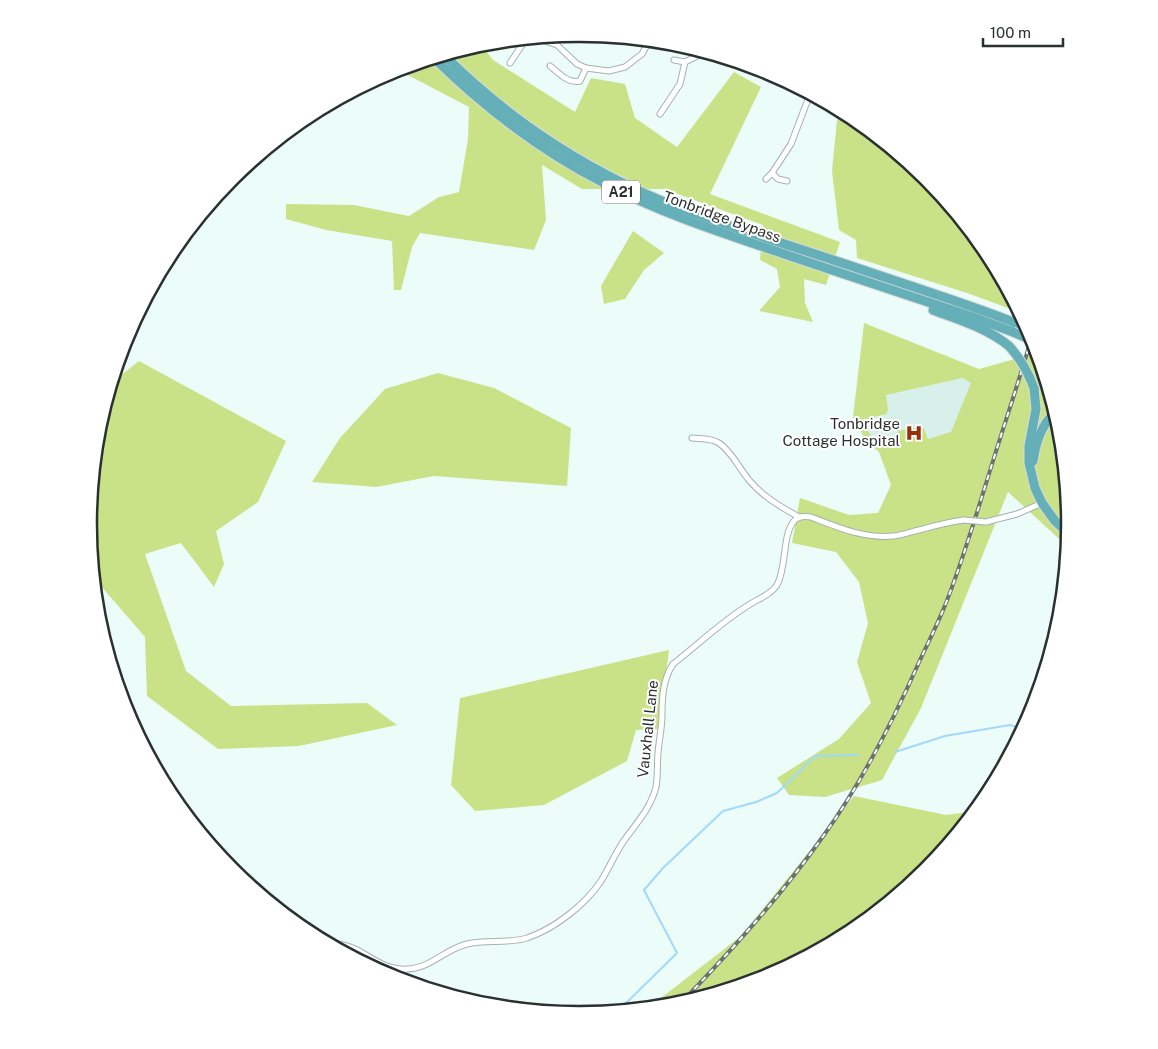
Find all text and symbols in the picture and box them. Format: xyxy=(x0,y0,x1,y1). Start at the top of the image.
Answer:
scale bar xyxy=(983,15,1063,47)
text: 100 m xyxy=(990,24,1031,41)
road number: A21 xyxy=(602,180,640,203)
street label: Tonbridge Bypass xyxy=(661,187,783,246)
place label: Tonbridge Cottage Hospital xyxy=(783,415,900,449)
hospital icon: Tonbridge Cottage Hospital xyxy=(904,423,924,443)
street label: Vauxhall Lane xyxy=(634,679,661,779)

